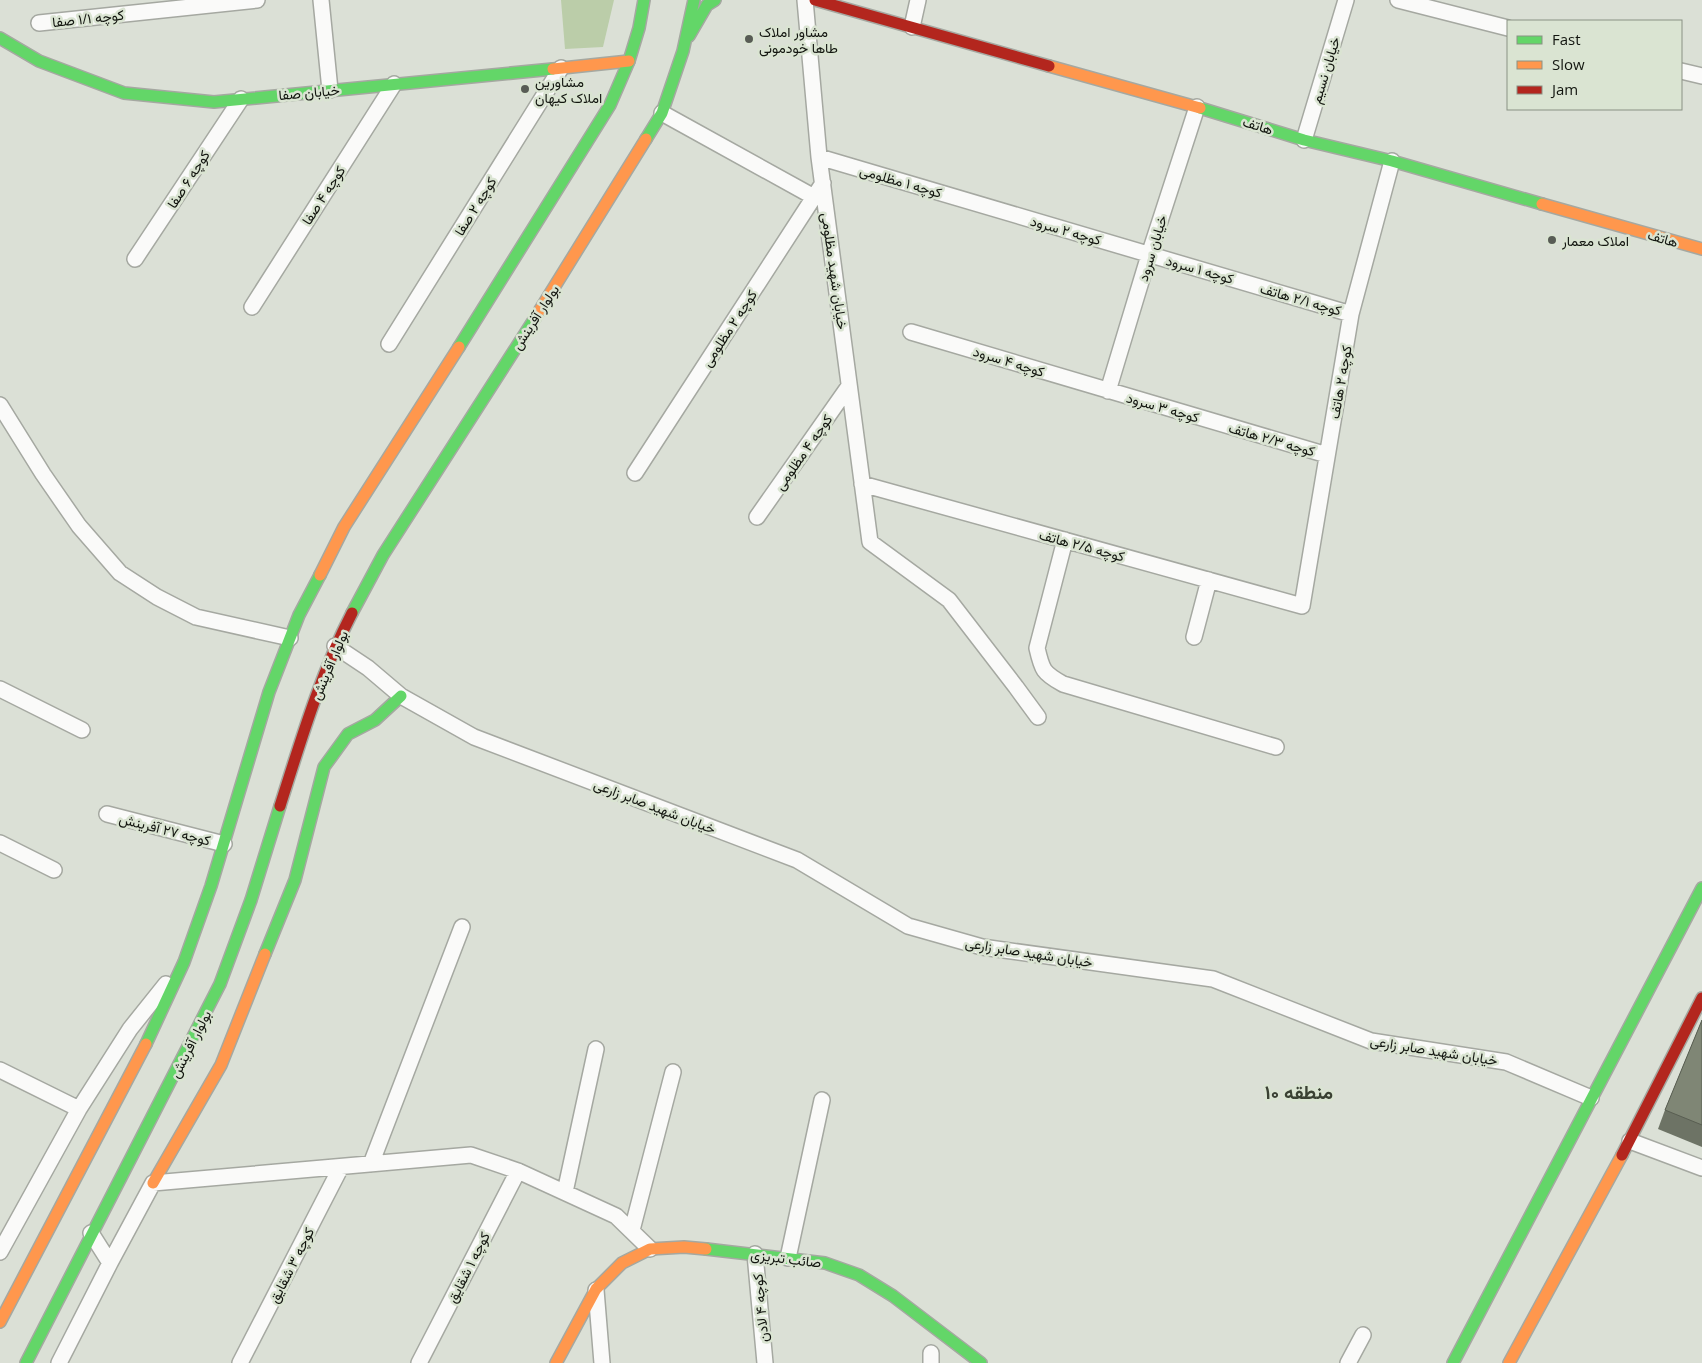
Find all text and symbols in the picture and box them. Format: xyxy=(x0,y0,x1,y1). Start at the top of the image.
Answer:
street label: کوچه ۱/۱ صفا xyxy=(51,5,125,32)
legend xyxy=(1507,20,1682,110)
place label: مشاور املاک طاها خودمونی xyxy=(759,22,838,57)
text: Fast xyxy=(1552,29,1581,49)
marker: مشاور املاک طاها خودمونی xyxy=(743,33,755,45)
street label: خیابان نسیم xyxy=(1306,34,1344,106)
text: Slow xyxy=(1552,54,1585,74)
place label: مشاورین املاک کیهان xyxy=(535,72,602,107)
text: Jam xyxy=(1550,79,1578,99)
street label: خیابان صفا xyxy=(278,80,340,104)
marker: مشاورین املاک کیهان xyxy=(519,83,531,95)
street label: هاتف xyxy=(1241,111,1276,139)
street label: کوچه ۶ صفا xyxy=(162,146,215,212)
street label: کوچه ۱ مظلومی xyxy=(857,160,944,203)
street label: کوچه ۴ صفا xyxy=(297,162,350,229)
street label: کوچه ۲ صفا xyxy=(449,173,501,240)
street label: خیابان شهید مظلومی xyxy=(817,211,853,331)
street label: کوچه ۲ سرود xyxy=(1028,211,1104,250)
street label: خیابان سرود xyxy=(1133,213,1171,283)
street label: هاتف xyxy=(1646,225,1681,251)
place label: املاک معمار xyxy=(1561,231,1629,250)
marker: املاک معمار xyxy=(1546,234,1558,246)
street label: کوچه ۱ سرود xyxy=(1164,250,1236,289)
street label: کوچه ۲/۱ هاتف xyxy=(1258,278,1344,321)
street label: بولوار آفرینش xyxy=(507,281,563,353)
street label: کوچه ۲ مظلومی xyxy=(697,286,762,371)
street label: کوچه ۴ سرود xyxy=(971,341,1047,382)
street label: کوچه ۲ هاتف xyxy=(1324,344,1357,420)
street label: کوچه ۳ سرود xyxy=(1124,388,1202,427)
street label: کوچه ۴ مظلومی xyxy=(770,410,837,494)
street label: کوچه ۲/۳ هاتف xyxy=(1226,418,1317,461)
street label: کوچه ۲/۵ هاتف xyxy=(1037,524,1127,567)
street label: بولوار آفرینش xyxy=(306,627,352,703)
street label: خیابان شهید صابر زارعی xyxy=(591,774,719,838)
street label: کوچه ۲۷ آفرینش xyxy=(117,808,213,850)
street label: خیابان شهید صابر زارعی xyxy=(964,933,1094,971)
street label: بولوار آفرینش xyxy=(165,1007,215,1081)
street label: خیابان شهید صابر زارعی xyxy=(1369,1031,1499,1069)
district label: منطقه ۱۰ xyxy=(1265,1079,1333,1105)
street label: کوچه ۳ شقایق xyxy=(264,1224,319,1306)
street label: کوچه ۱ شقایق xyxy=(442,1228,495,1306)
street label: صائب تبریزی xyxy=(750,1244,823,1272)
street label: کوچه ۴ لادن xyxy=(748,1273,773,1343)

